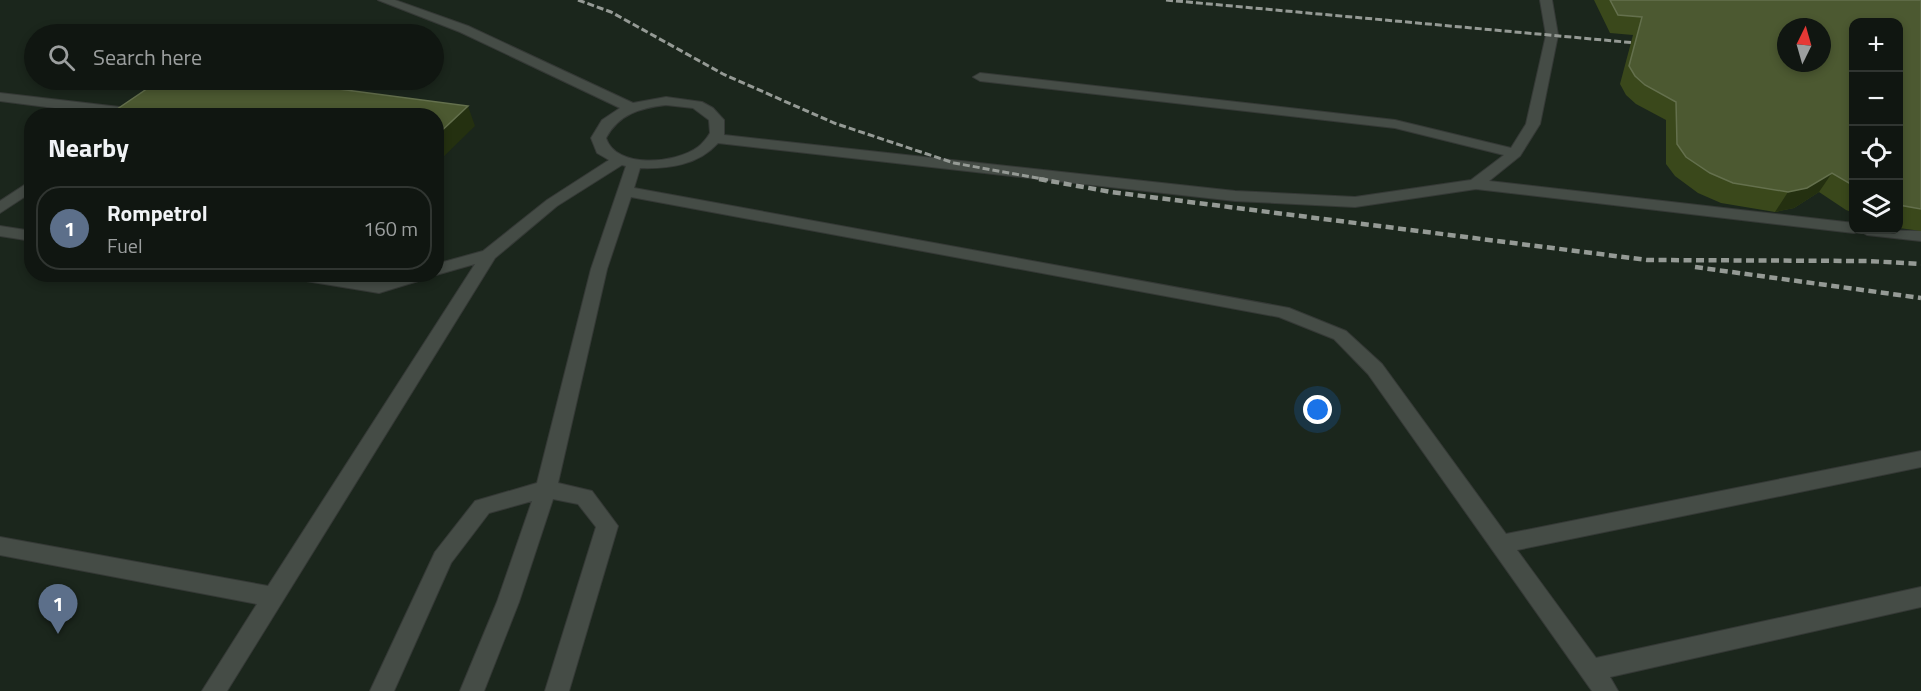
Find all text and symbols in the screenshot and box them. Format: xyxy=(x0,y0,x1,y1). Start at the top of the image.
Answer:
north arrow xyxy=(1777,18,1831,72)
map controls xyxy=(1849,18,1903,234)
button: + xyxy=(1849,18,1903,72)
search box xyxy=(24,24,444,90)
text: Search here xyxy=(93,40,202,74)
icon: search xyxy=(45,41,78,74)
button: − xyxy=(1849,72,1903,126)
button: locate xyxy=(1849,126,1903,180)
text: Nearby xyxy=(48,128,129,167)
button: layers xyxy=(1849,180,1903,234)
text: Rompetrol xyxy=(107,196,208,230)
text: 1 xyxy=(64,213,75,244)
text: 160 m xyxy=(363,213,418,244)
text: Fuel xyxy=(107,230,143,261)
your location xyxy=(1303,395,1332,424)
pin: 1 xyxy=(38,584,78,634)

